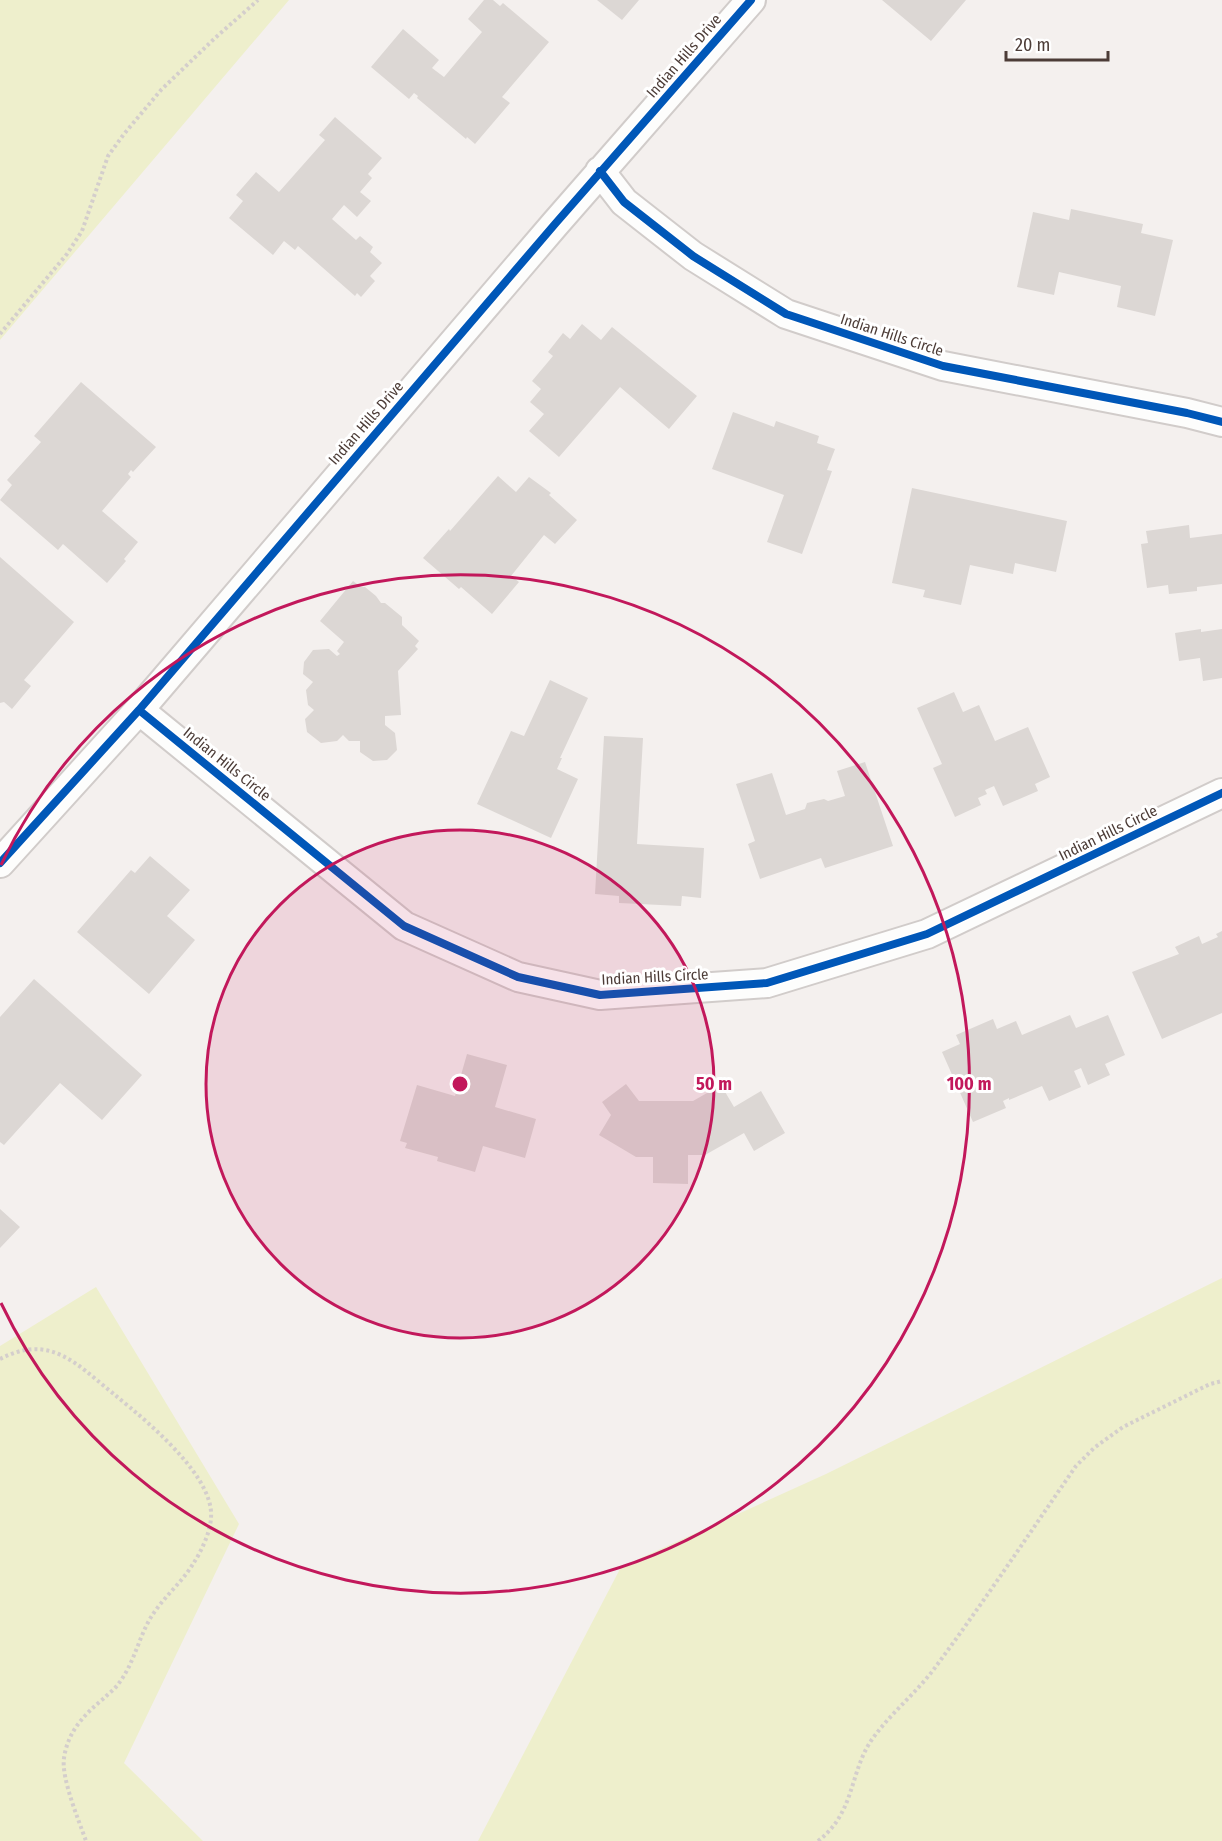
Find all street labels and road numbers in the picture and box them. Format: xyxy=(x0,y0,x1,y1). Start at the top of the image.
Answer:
street label: Indian Hills Drive xyxy=(643,11,725,101)
street label: Indian Hills Circle xyxy=(838,310,946,360)
street label: Indian Hills Drive xyxy=(325,378,407,468)
street label: Indian Hills Circle xyxy=(180,723,274,805)
street label: Indian Hills Circle xyxy=(1056,801,1160,865)
street label: Indian Hills Circle xyxy=(601,965,709,989)

